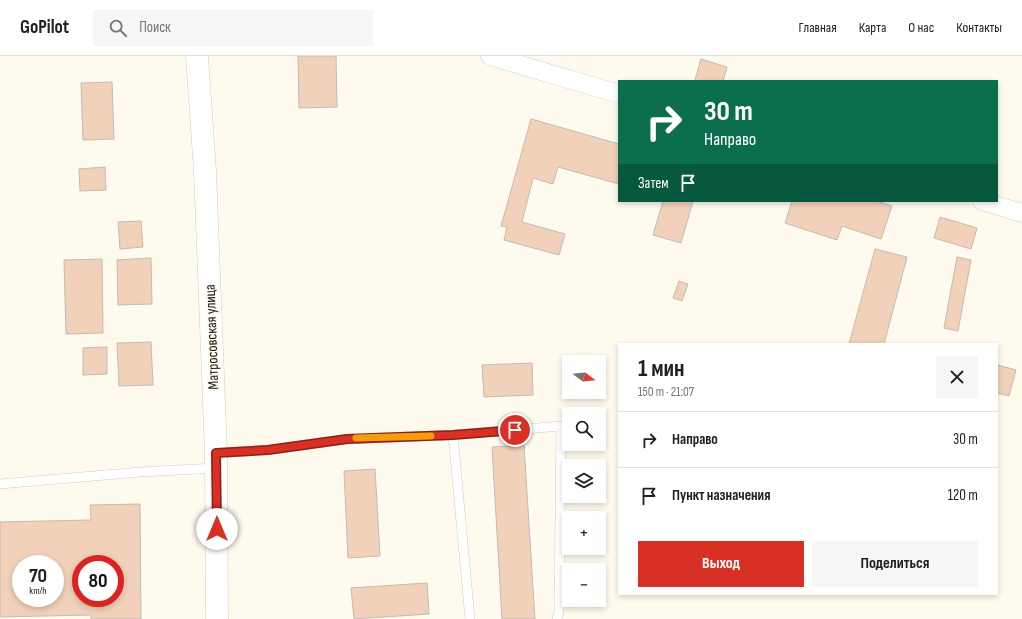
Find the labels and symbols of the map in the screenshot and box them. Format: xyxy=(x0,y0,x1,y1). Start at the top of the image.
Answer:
street label: Матросовская улица xyxy=(201,284,223,390)
north arrow xyxy=(562,355,606,399)
pin xyxy=(498,413,532,447)
position arrow xyxy=(196,508,238,550)
speed limit sign: 80 xyxy=(72,555,124,607)

